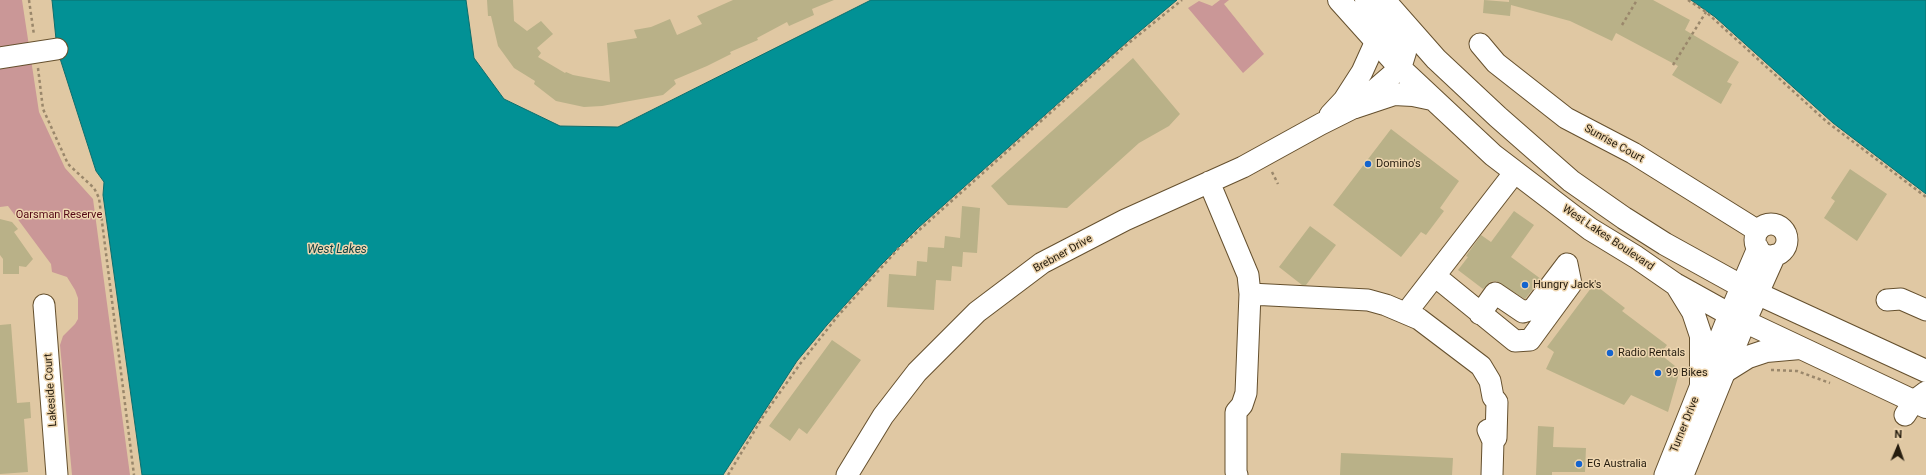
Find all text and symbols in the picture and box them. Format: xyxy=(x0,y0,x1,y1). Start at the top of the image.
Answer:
street label: Sunrise Court xyxy=(1582,122,1646,166)
place label: Domino's xyxy=(1376,157,1421,171)
marker: Domino's xyxy=(1363,159,1373,169)
street label: West Lakes Boulevard xyxy=(1560,202,1656,274)
park label: Oarsman Reserve xyxy=(16,208,102,222)
street label: Brebner Drive xyxy=(1031,232,1095,276)
water label: West Lakes xyxy=(307,243,367,257)
place label: Hungry Jack's xyxy=(1533,278,1601,292)
marker: Hungry Jack's xyxy=(1520,280,1530,290)
place label: Radio Rentals xyxy=(1618,346,1685,360)
marker: Radio Rentals xyxy=(1605,348,1615,358)
street label: Lakeside Court xyxy=(42,353,60,427)
place label: 99 Bikes xyxy=(1666,366,1708,380)
marker: 99 Bikes xyxy=(1653,368,1663,378)
street label: Turner Drive xyxy=(1668,395,1702,455)
north arrow xyxy=(1878,427,1918,467)
text: N xyxy=(1894,428,1903,441)
place label: EG Australia xyxy=(1587,457,1647,471)
marker: EG Australia xyxy=(1574,459,1584,469)

